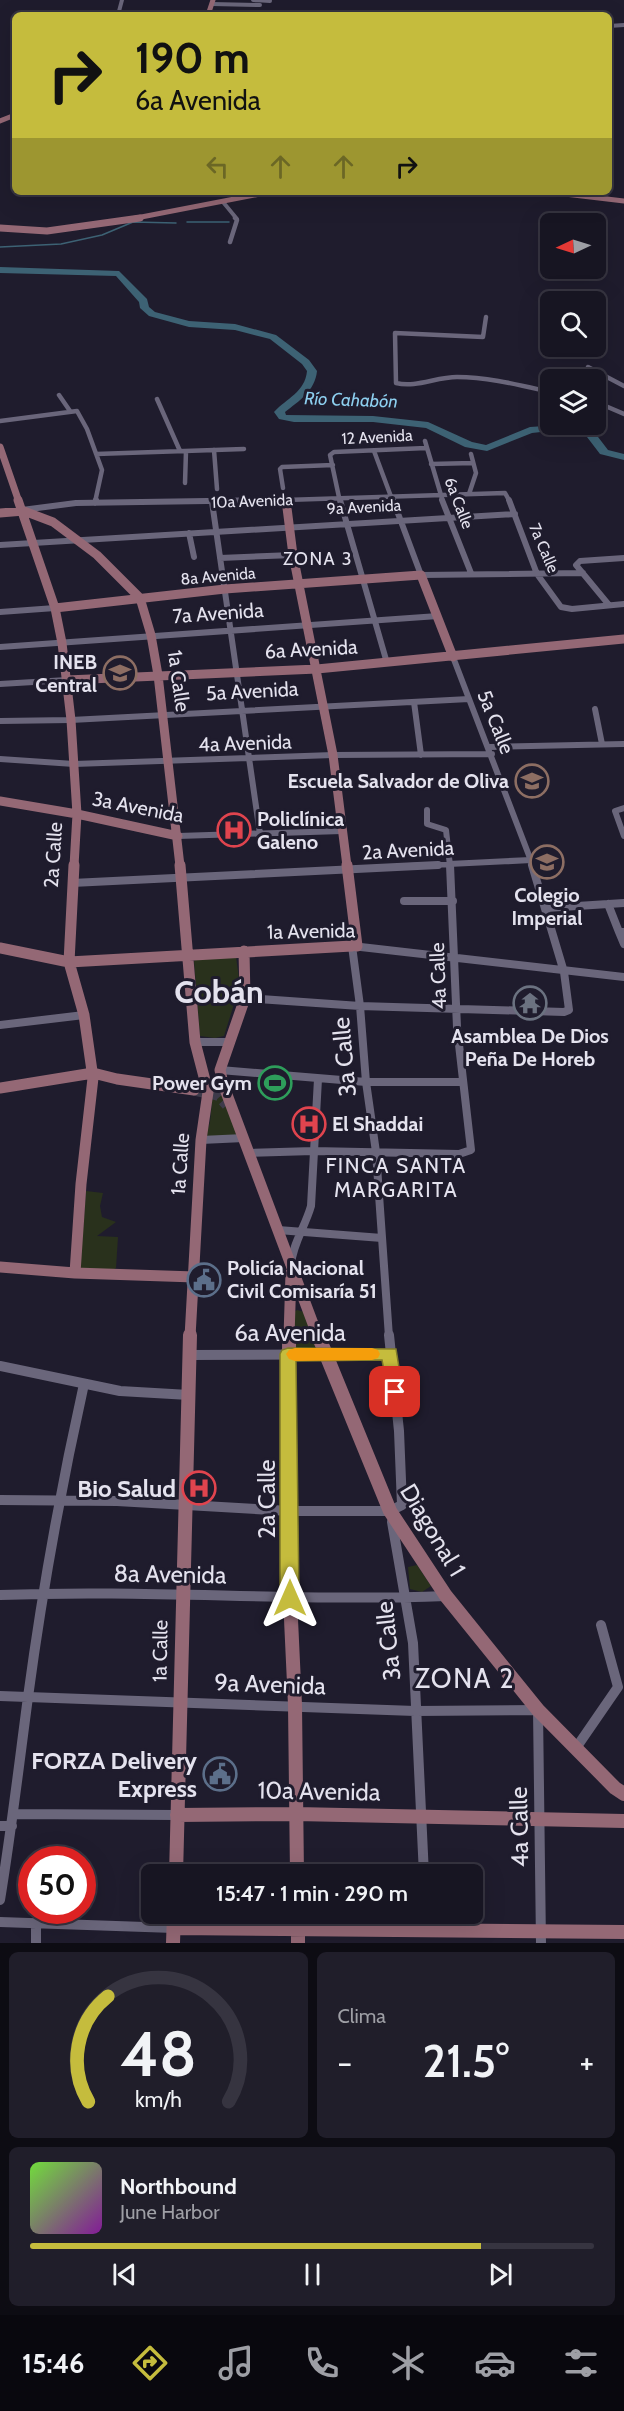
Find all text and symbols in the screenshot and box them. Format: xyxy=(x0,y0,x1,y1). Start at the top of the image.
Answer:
text: 190 m xyxy=(135,32,250,84)
icon: right xyxy=(36,36,114,114)
text: 6a Avenida xyxy=(135,84,261,117)
icon: left xyxy=(201,150,234,183)
icon: ahead xyxy=(264,150,297,183)
icon: ahead xyxy=(327,150,360,183)
icon: right xyxy=(390,150,423,183)
north arrow xyxy=(540,213,606,279)
map controls xyxy=(540,213,606,435)
button: search xyxy=(540,291,606,357)
button: layers xyxy=(540,369,606,435)
water label: Río Cahabón xyxy=(304,387,398,413)
street label: 12 Avenida xyxy=(341,426,413,448)
street label: 6a Calle xyxy=(441,475,477,531)
street label: 10a Avenida xyxy=(211,490,294,512)
street label: 9a Avenida xyxy=(326,496,402,518)
street label: 7a Calle xyxy=(525,520,563,576)
district label: ZONA 3 xyxy=(283,548,353,570)
street label: 8a Avenida xyxy=(180,563,257,589)
street label: 7a Avenida xyxy=(172,598,265,628)
street label: 6a Avenida xyxy=(264,635,359,663)
street label: 1a Calle xyxy=(163,649,195,713)
place label: INEB Central xyxy=(35,650,97,697)
school or university icon: INEB Central xyxy=(102,655,138,691)
street label: 5a Avenida xyxy=(205,677,299,705)
street label: 5a Calle xyxy=(472,687,520,757)
street label: 4a Avenida xyxy=(198,729,292,757)
school or university icon: Escuela Salvador de Oliva xyxy=(514,763,550,799)
place label: Escuela Salvador de Oliva xyxy=(287,769,509,793)
street label: 3a Avenida xyxy=(90,786,186,828)
place label: Policlínica Galeno xyxy=(257,807,344,854)
hospital icon: Policlínica Galeno xyxy=(216,812,252,848)
street label: 2a Calle xyxy=(39,821,67,889)
street label: 2a Avenida xyxy=(361,836,455,864)
school or university icon: Colegio Imperial xyxy=(529,844,565,880)
place label: Colegio Imperial xyxy=(511,883,583,930)
street label: 1a Avenida xyxy=(267,918,356,944)
street label: 4a Calle xyxy=(425,942,451,1010)
district label: Cobán xyxy=(174,972,264,1011)
temple icon: Asamblea De Dios Peña De Horeb xyxy=(512,985,548,1021)
street label: 3a Calle xyxy=(326,1016,362,1098)
place label: Asamblea De Dios Peña De Horeb xyxy=(451,1024,609,1071)
sports icon: Power Gym xyxy=(257,1065,293,1101)
place label: Power Gym xyxy=(152,1071,252,1095)
hospital icon: El Shaddai xyxy=(291,1106,327,1142)
place label: El Shaddai xyxy=(332,1112,423,1136)
street label: 1a Calle xyxy=(166,1132,194,1196)
district label: FINCA SANTA MARGARITA xyxy=(325,1153,467,1202)
place label: Policía Nacional Civil Comisaría 51 xyxy=(227,1256,377,1303)
public building icon: Policía Nacional Civil Comisaría 51 xyxy=(186,1262,222,1298)
street label: 6a Avenida xyxy=(234,1318,346,1347)
pin xyxy=(369,1366,420,1417)
icon: arrive xyxy=(378,1375,411,1408)
street label: 2a Calle xyxy=(252,1459,281,1539)
hospital icon: Bio Salud xyxy=(181,1470,217,1506)
place label: Bio Salud xyxy=(77,1474,176,1503)
street label: Diagonal 1 xyxy=(394,1478,472,1582)
street label: 8a Avenida xyxy=(113,1559,227,1589)
position arrow xyxy=(258,1566,322,1630)
street label: 3a Calle xyxy=(369,1600,407,1682)
street label: 1a Calle xyxy=(147,1620,173,1682)
district label: ZONA 2 xyxy=(415,1662,515,1695)
street label: 9a Avenida xyxy=(214,1668,327,1700)
place label: FORZA Delivery Express xyxy=(31,1746,197,1803)
public building icon: FORZA Delivery Express xyxy=(202,1756,238,1792)
street label: 10a Avenida xyxy=(257,1775,381,1807)
street label: 4a Calle xyxy=(504,1786,534,1868)
speed limit sign: 50 xyxy=(18,1846,96,1924)
text: 15:47 · 1 min · 290 m xyxy=(216,1880,408,1907)
text: Clima xyxy=(338,2004,386,2028)
text: 48 xyxy=(120,2016,196,2092)
text: 21.5° xyxy=(422,2034,509,2088)
text: − xyxy=(338,2042,352,2082)
text: + xyxy=(579,2042,594,2082)
text: km/h xyxy=(135,2086,182,2112)
text: Northbound xyxy=(120,2173,237,2200)
text: June Harbor xyxy=(120,2200,220,2224)
icon: previous xyxy=(108,2258,141,2291)
icon: pause xyxy=(296,2258,329,2291)
icon: next xyxy=(484,2258,517,2291)
icon: directions xyxy=(129,2342,171,2384)
icon: music xyxy=(215,2342,257,2384)
icon: phone xyxy=(301,2342,343,2384)
icon: climate xyxy=(387,2342,429,2384)
icon: car xyxy=(474,2342,516,2384)
icon: filters xyxy=(560,2342,602,2384)
text: 15:46 xyxy=(22,2347,85,2380)

